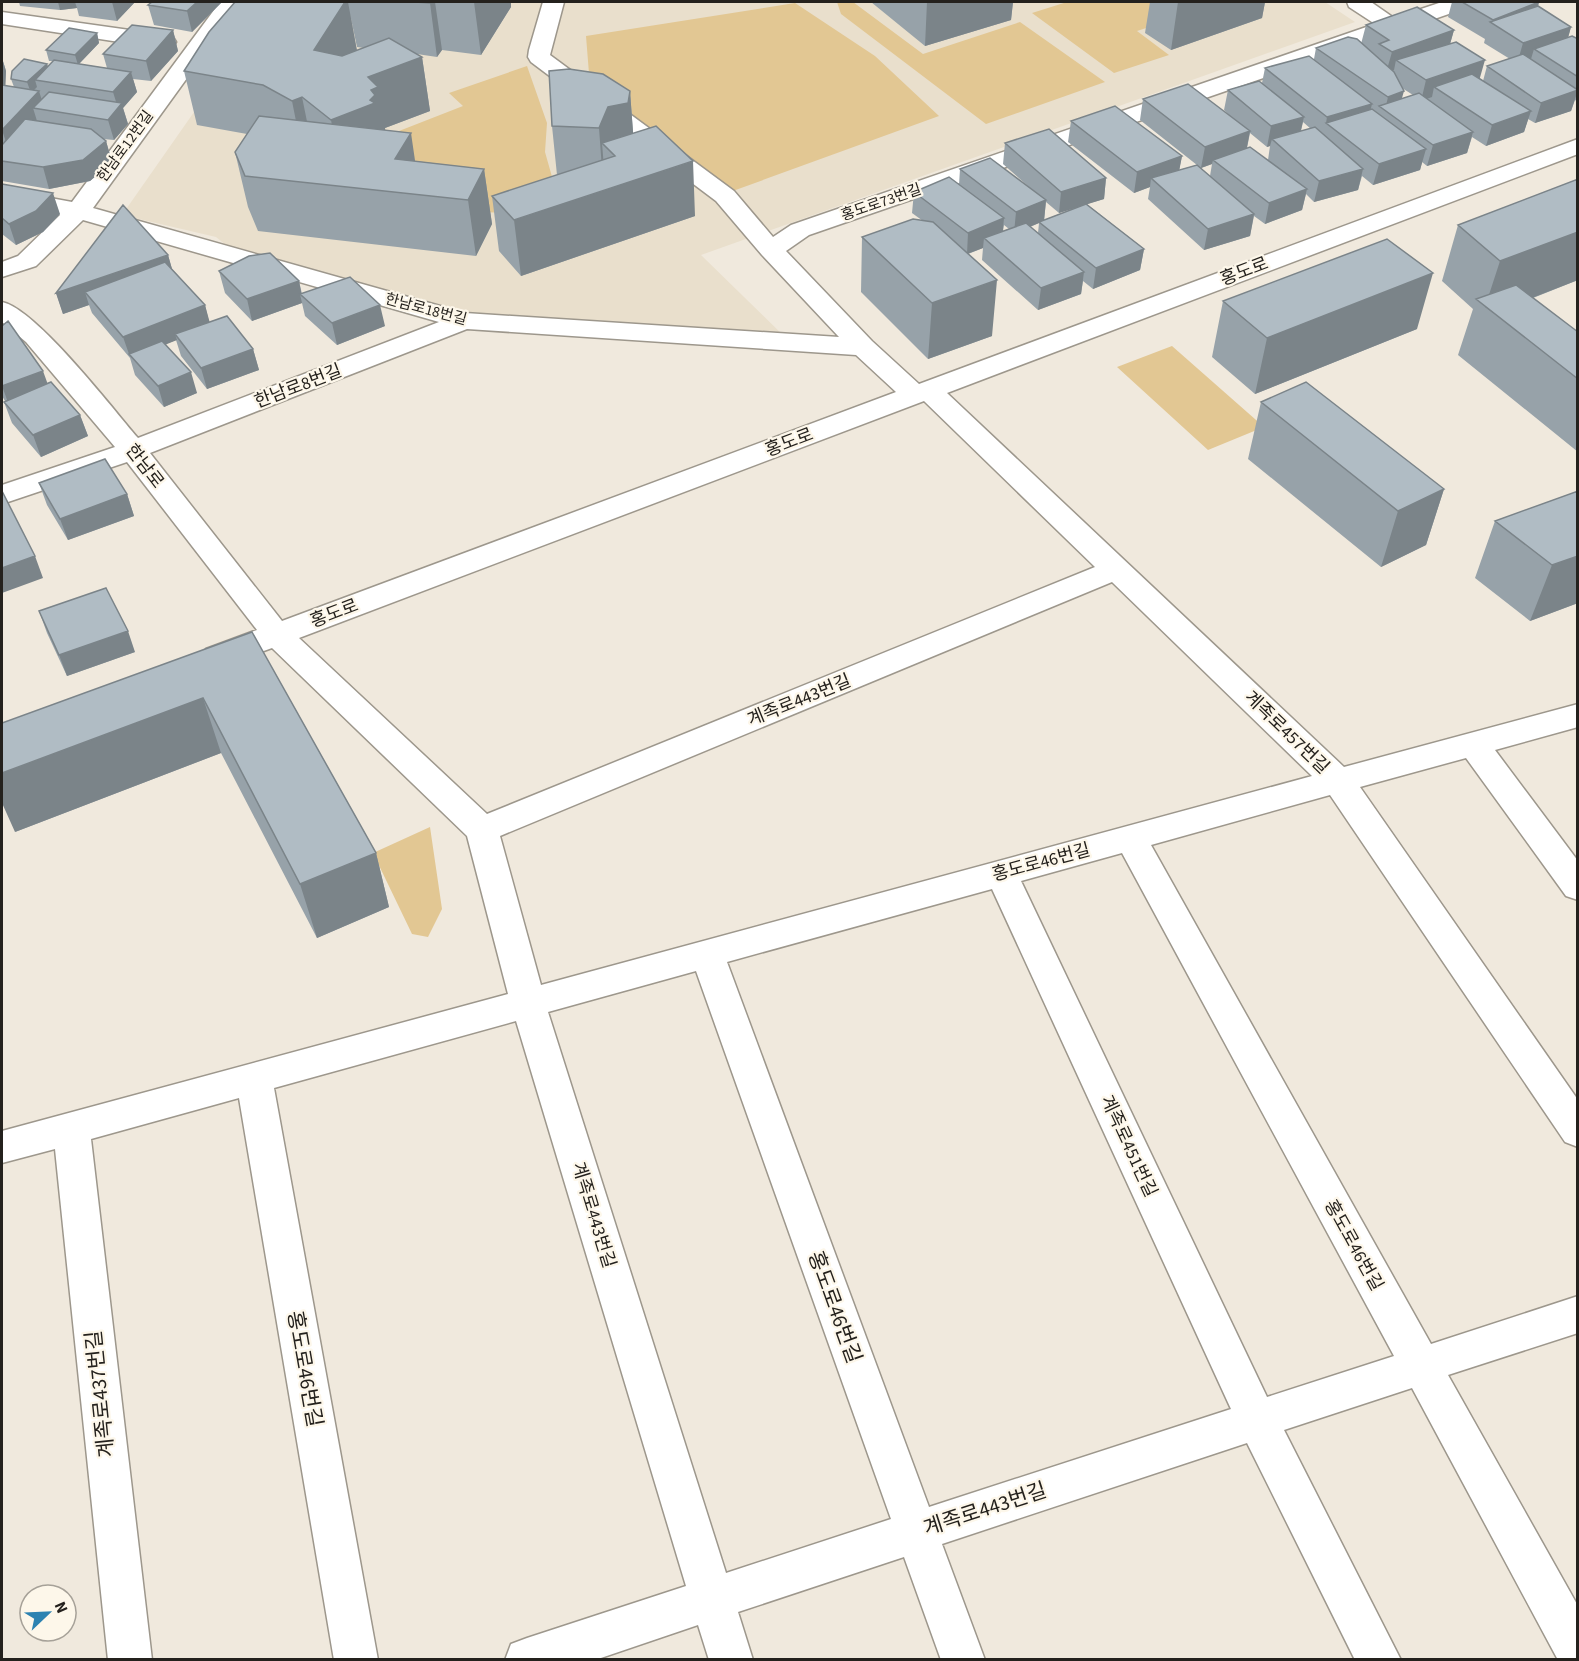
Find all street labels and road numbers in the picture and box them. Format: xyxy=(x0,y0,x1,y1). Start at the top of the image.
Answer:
street label: 한남로12번길 xyxy=(92,106,159,186)
street label: 홍도로73번길 xyxy=(838,179,924,226)
street label: 홍도로 xyxy=(1217,251,1272,292)
street label: 한남로18번길 xyxy=(383,288,469,330)
street label: 한남로8번길 xyxy=(251,358,345,415)
street label: 홍도로 xyxy=(762,422,817,463)
street label: 한남로 xyxy=(119,439,170,494)
street label: 홍도로 xyxy=(307,593,362,634)
street label: 계족로443번길 xyxy=(744,668,855,733)
street label: 계족로457번길 xyxy=(1239,685,1335,779)
street label: 홍도로46번길 xyxy=(989,837,1093,888)
street label: 계족로451번길 xyxy=(1094,1091,1163,1201)
street label: 계족로443번길 xyxy=(566,1159,622,1271)
street label: 홍도로46번길 xyxy=(1318,1195,1389,1295)
street label: 홍도로46번길 xyxy=(801,1247,869,1367)
street label: 홍도로46번길 xyxy=(280,1309,330,1429)
street label: 계족로437번길 xyxy=(78,1329,122,1459)
street label: 계족로443번길 xyxy=(920,1475,1050,1543)

